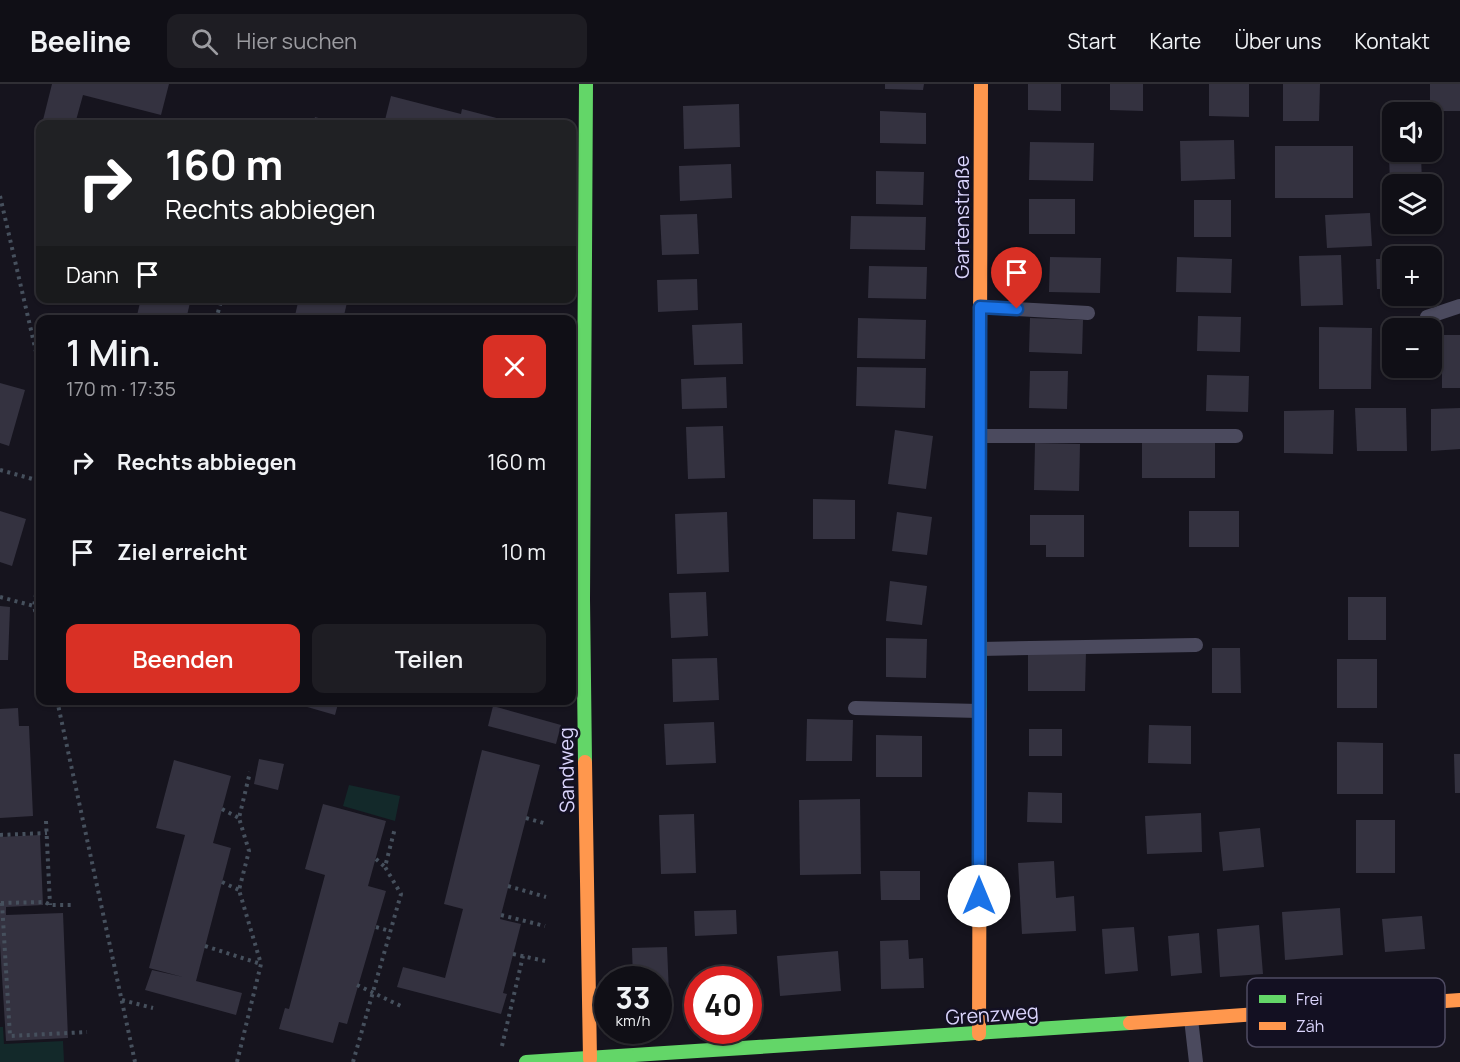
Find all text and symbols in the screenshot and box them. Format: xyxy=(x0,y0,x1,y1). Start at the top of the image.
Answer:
search box xyxy=(167,14,587,68)
text: Beeline xyxy=(30,22,131,60)
icon: search xyxy=(188,25,221,58)
text: Hier suchen xyxy=(236,26,357,56)
text: Start xyxy=(1067,27,1116,55)
text: Karte xyxy=(1149,27,1201,55)
text: Über uns xyxy=(1234,27,1322,55)
text: Kontakt xyxy=(1355,27,1430,55)
map controls xyxy=(1382,102,1442,378)
button: sound xyxy=(1382,102,1442,162)
text: 160 m xyxy=(165,135,283,193)
icon: right xyxy=(66,144,144,222)
street label: Gartenstraße xyxy=(948,155,975,279)
button: layers xyxy=(1382,174,1442,234)
text: Rechts abbiegen xyxy=(165,190,376,227)
button: + xyxy=(1382,246,1442,306)
pin xyxy=(991,247,1042,309)
icon: arrive xyxy=(1000,256,1033,289)
icon: arrive xyxy=(131,258,164,291)
text: Dann xyxy=(66,260,119,290)
button: − xyxy=(1382,318,1442,378)
text: 1 Min. xyxy=(66,328,161,377)
button: close xyxy=(483,335,546,398)
text: 170 m · 17:35 xyxy=(66,375,176,402)
icon: right xyxy=(66,446,99,479)
text: Rechts abbiegen xyxy=(117,447,296,477)
text: 160 m xyxy=(487,447,546,477)
icon: arrive xyxy=(66,536,99,569)
text: Ziel erreicht xyxy=(117,537,248,567)
text: 10 m xyxy=(501,537,546,567)
button: Beenden xyxy=(66,624,300,693)
button: Teilen xyxy=(312,624,546,693)
street label: Sandweg xyxy=(552,727,580,813)
position arrow xyxy=(947,864,1011,928)
speed limit sign: 40 xyxy=(684,966,762,1044)
text: 33 xyxy=(616,977,650,1018)
legend xyxy=(1247,978,1445,1047)
text: Frei xyxy=(1296,988,1323,1010)
street label: Grenzweg xyxy=(944,997,1040,1031)
text: km/h xyxy=(616,1010,650,1031)
text: Zäh xyxy=(1296,1015,1324,1037)

